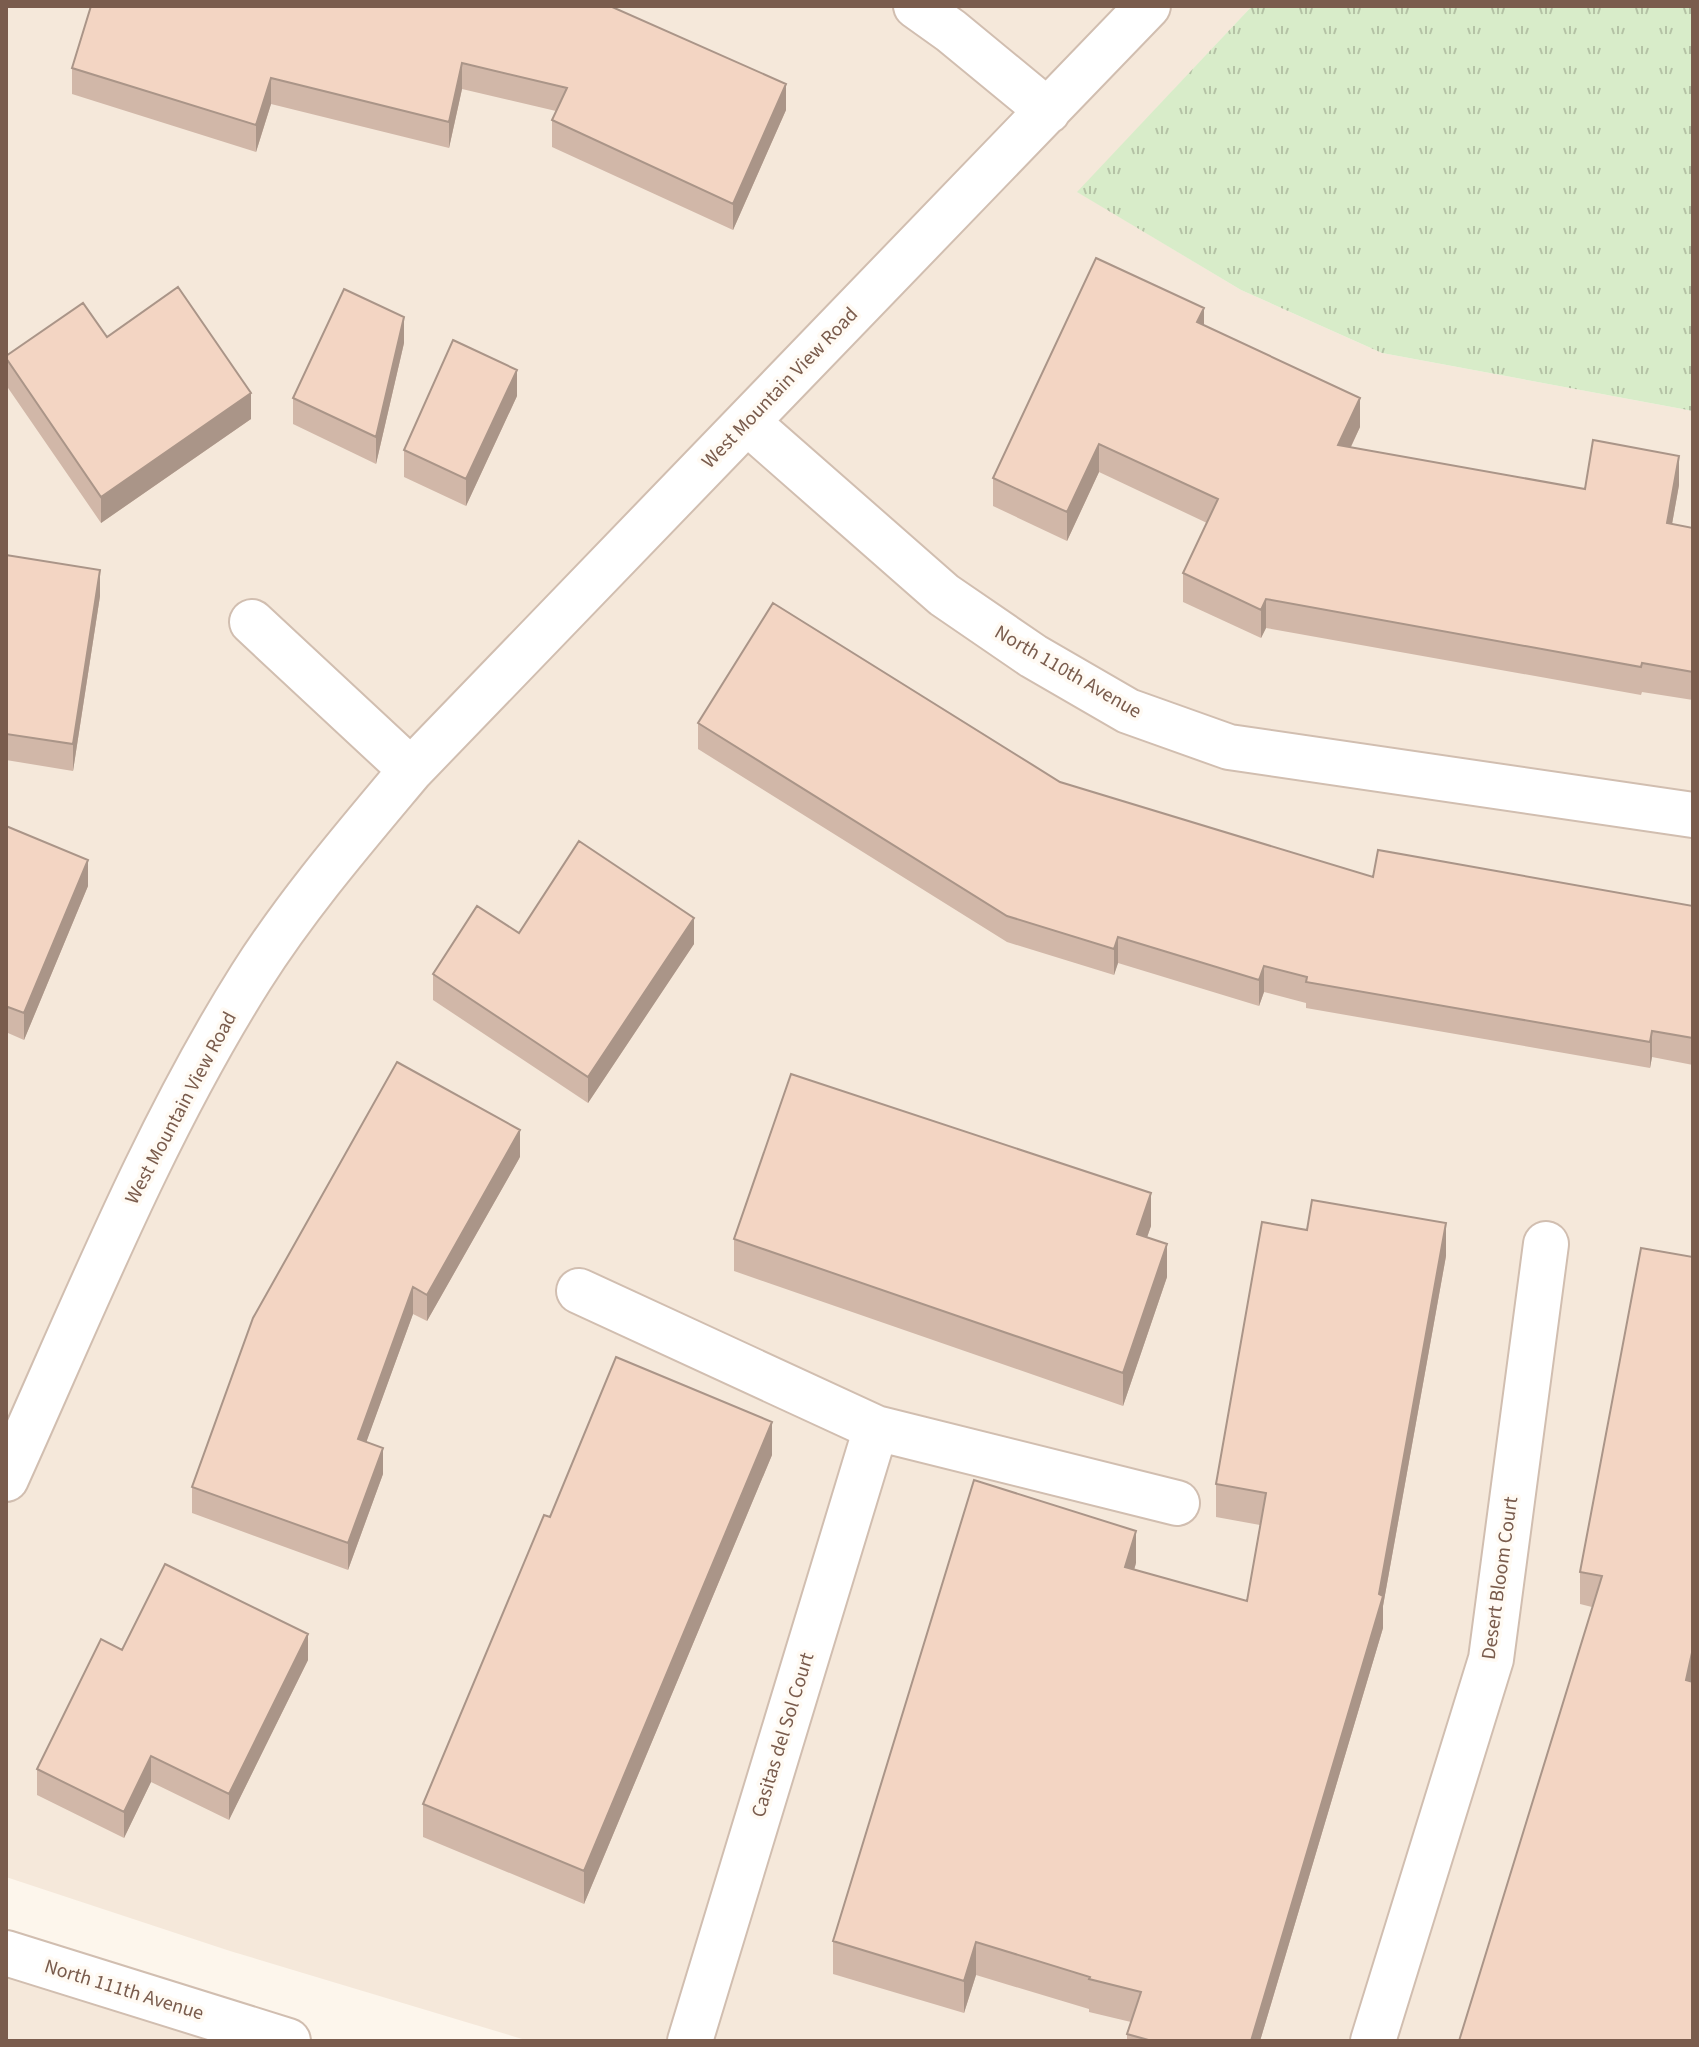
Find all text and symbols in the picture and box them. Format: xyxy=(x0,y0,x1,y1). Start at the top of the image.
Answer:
street label: West Mountain View Road xyxy=(695,301,865,475)
street label: North 110th Avenue xyxy=(989,619,1147,726)
street label: West Mountain View Road xyxy=(118,1007,244,1209)
street label: Desert Bloom Court xyxy=(1475,1495,1525,1661)
street label: Casitas del Sol Court xyxy=(745,1649,821,1821)
street label: North 111th Avenue xyxy=(41,1952,207,2028)

